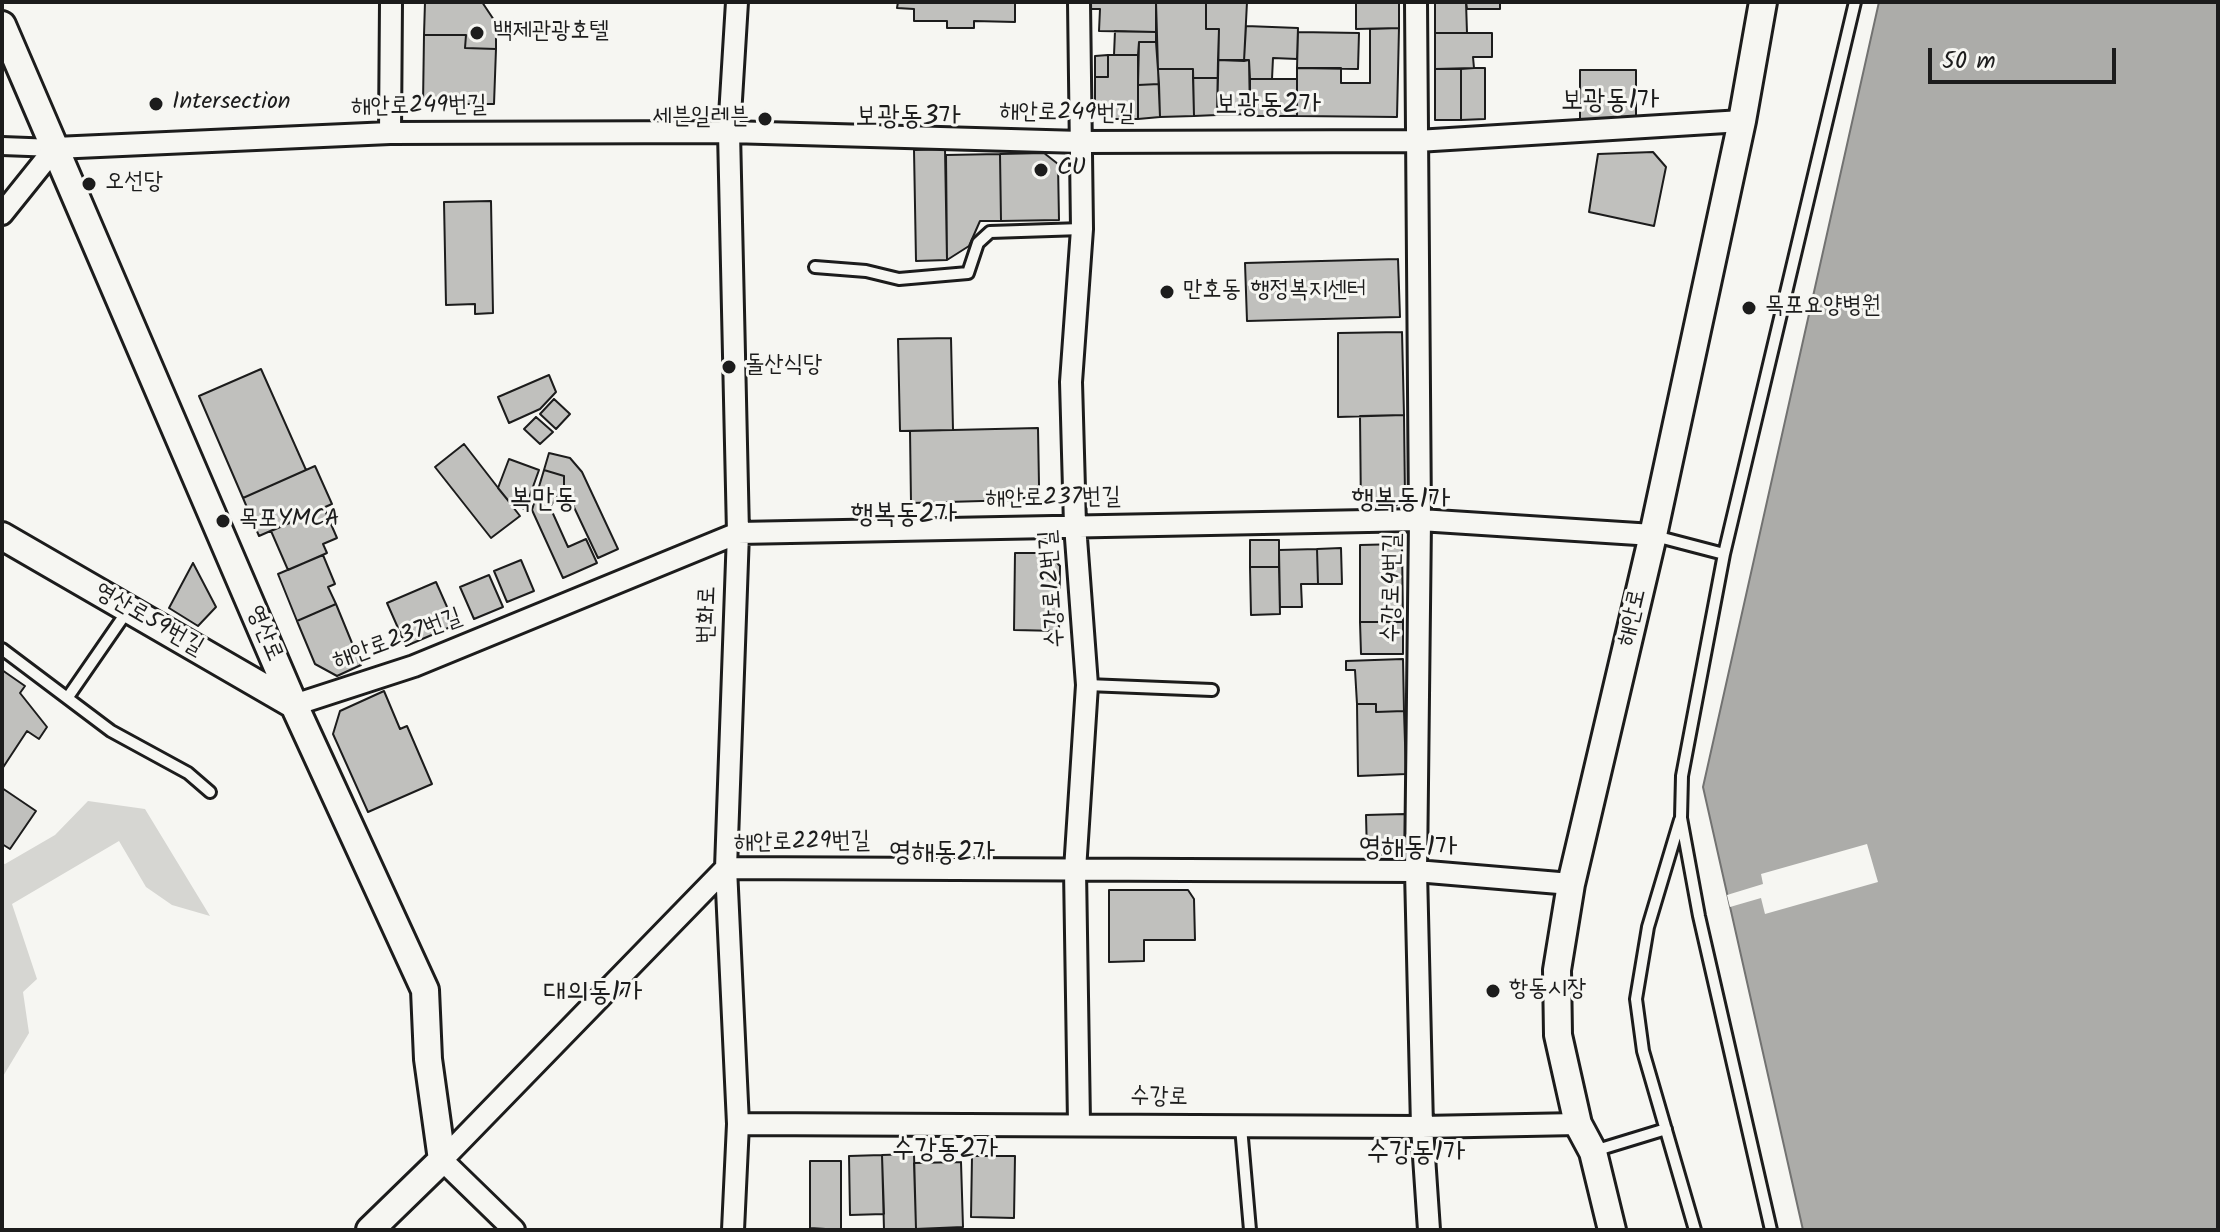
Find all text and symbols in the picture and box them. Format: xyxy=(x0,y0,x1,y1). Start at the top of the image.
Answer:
place label: 백제관광호텔 xyxy=(493,19,609,47)
marker: 백제관광호텔 xyxy=(468,24,486,42)
scale bar xyxy=(1932,32,2120,82)
text: 50 m xyxy=(1942,42,1996,81)
district label: 보광동1가 xyxy=(1561,86,1659,120)
place label: Intersection xyxy=(172,90,291,118)
district label: 보광동2가 xyxy=(1215,90,1321,124)
street label: 해안로249번길 xyxy=(351,92,487,124)
marker: Intersection xyxy=(147,95,165,113)
street label: 해안로249번길 xyxy=(999,99,1135,131)
district label: 보광동3가 xyxy=(855,102,961,136)
place label: 세븐일레븐 xyxy=(652,105,749,133)
marker: 세븐일레븐 xyxy=(756,110,774,128)
place label: CU xyxy=(1057,156,1086,184)
marker: CU xyxy=(1032,161,1050,179)
place label: 오선당 xyxy=(105,170,163,198)
marker: 오선당 xyxy=(80,175,98,193)
place label: 만호동 행정복지센터 xyxy=(1183,278,1366,306)
marker: 만호동 행정복지센터 xyxy=(1158,283,1176,301)
place label: 목포요양병원 xyxy=(1765,294,1881,322)
marker: 목포요양병원 xyxy=(1740,299,1758,317)
place label: 돌산식당 xyxy=(745,353,822,381)
marker: 돌산식당 xyxy=(720,358,738,376)
street label: 해안로237번길 xyxy=(985,484,1121,516)
district label: 복만동 xyxy=(509,485,577,519)
district label: 행복동1가 xyxy=(1352,485,1450,519)
district label: 행복동2가 xyxy=(851,500,957,534)
place label: 목포YMCA xyxy=(239,507,339,535)
marker: 목포YMCA xyxy=(214,512,232,530)
street label: 수강로12번길 xyxy=(1036,529,1072,649)
street label: 수강로4번길 xyxy=(1379,533,1409,643)
street label: 영산로59번길 xyxy=(88,578,208,664)
street label: 번화로 xyxy=(694,586,724,644)
street label: 해안로 xyxy=(1613,587,1655,649)
street label: 영산로 xyxy=(238,602,288,666)
street label: 해안로237번길 xyxy=(330,604,466,678)
street label: 해안로229번길 xyxy=(734,828,870,860)
district label: 영해동1가 xyxy=(1359,833,1457,867)
district label: 영해동2가 xyxy=(889,838,995,872)
place label: 항동시장 xyxy=(1509,977,1586,1005)
district label: 대의동1가 xyxy=(544,978,642,1012)
marker: 항동시장 xyxy=(1484,982,1502,1000)
street label: 수강로 xyxy=(1130,1084,1188,1114)
district label: 수강동2가 xyxy=(892,1135,998,1169)
district label: 수강동1가 xyxy=(1367,1138,1465,1172)

